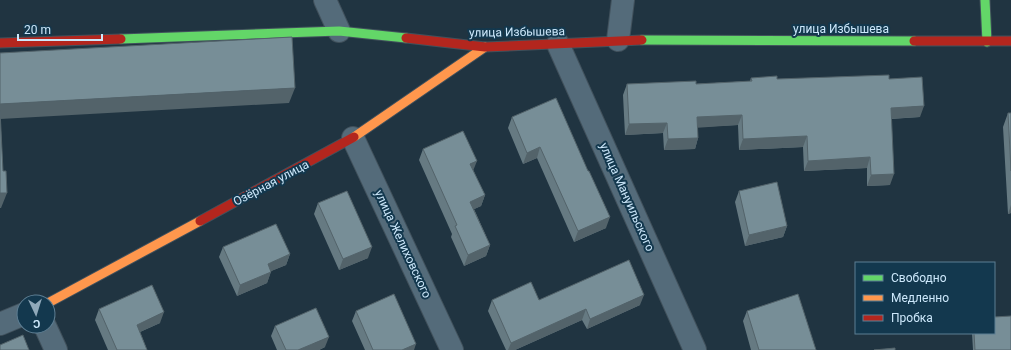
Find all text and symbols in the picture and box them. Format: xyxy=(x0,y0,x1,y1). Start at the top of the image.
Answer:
scale bar xyxy=(18,16,102,42)
street label: улица Избышева xyxy=(793,22,889,36)
text: 20 m xyxy=(24,23,51,37)
street label: улица Избышева xyxy=(469,24,565,40)
street label: улица Мануильского xyxy=(597,141,657,254)
street label: Озёрная улица xyxy=(231,157,311,209)
street label: улица Желиховского xyxy=(372,188,434,300)
legend xyxy=(855,262,995,334)
text: Свободно xyxy=(891,271,947,285)
text: Медленно xyxy=(891,291,949,305)
north arrow xyxy=(16,294,56,334)
text: Пробка xyxy=(891,311,933,325)
text: С xyxy=(33,317,41,330)

